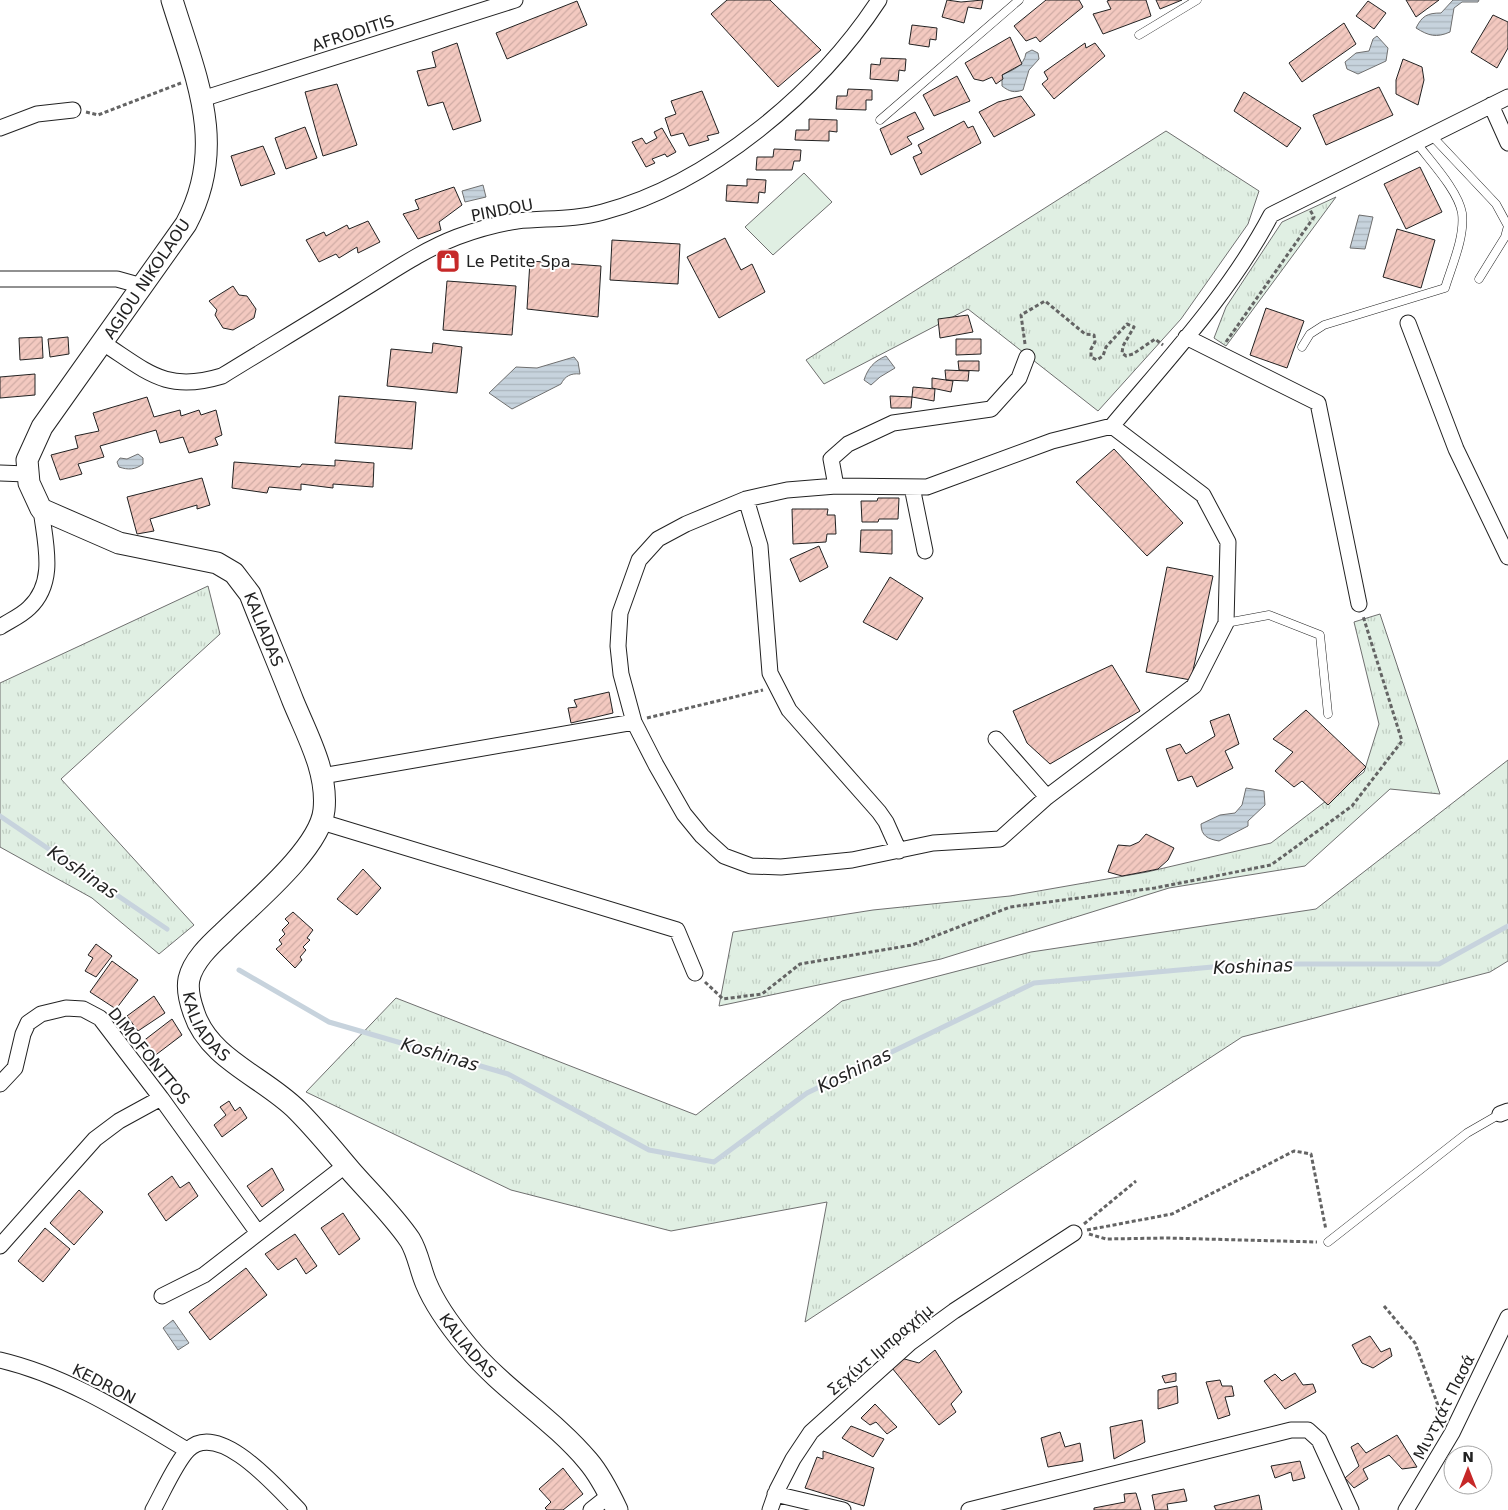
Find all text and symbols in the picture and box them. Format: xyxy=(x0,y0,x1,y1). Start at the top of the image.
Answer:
street label: AFRODITIS xyxy=(309,11,397,55)
street label: PINDOU xyxy=(469,195,535,225)
street label: AGIOU NIKOLAOU xyxy=(100,216,194,342)
shop icon: Le Petite Spa xyxy=(435,248,461,274)
place label: Le Petite Spa xyxy=(466,252,571,271)
street label: KALIADAS xyxy=(241,589,288,669)
water label: Koshinas xyxy=(44,841,122,903)
water label: Koshinas xyxy=(1213,954,1293,978)
street label: KALIADAS xyxy=(179,990,234,1065)
street label: DIMOFONTTOS xyxy=(104,1004,194,1108)
water label: Koshinas xyxy=(399,1033,481,1075)
water label: Koshinas xyxy=(814,1043,894,1097)
street label: Σεχίντ Ιμπραχήμ xyxy=(823,1300,937,1400)
street label: KALIADAS xyxy=(436,1309,501,1382)
street label: Μιντχάτ Πασά xyxy=(1409,1351,1479,1463)
street label: KEDRON xyxy=(69,1360,139,1408)
north arrow xyxy=(1443,1445,1493,1495)
text: N xyxy=(1462,1449,1474,1465)

